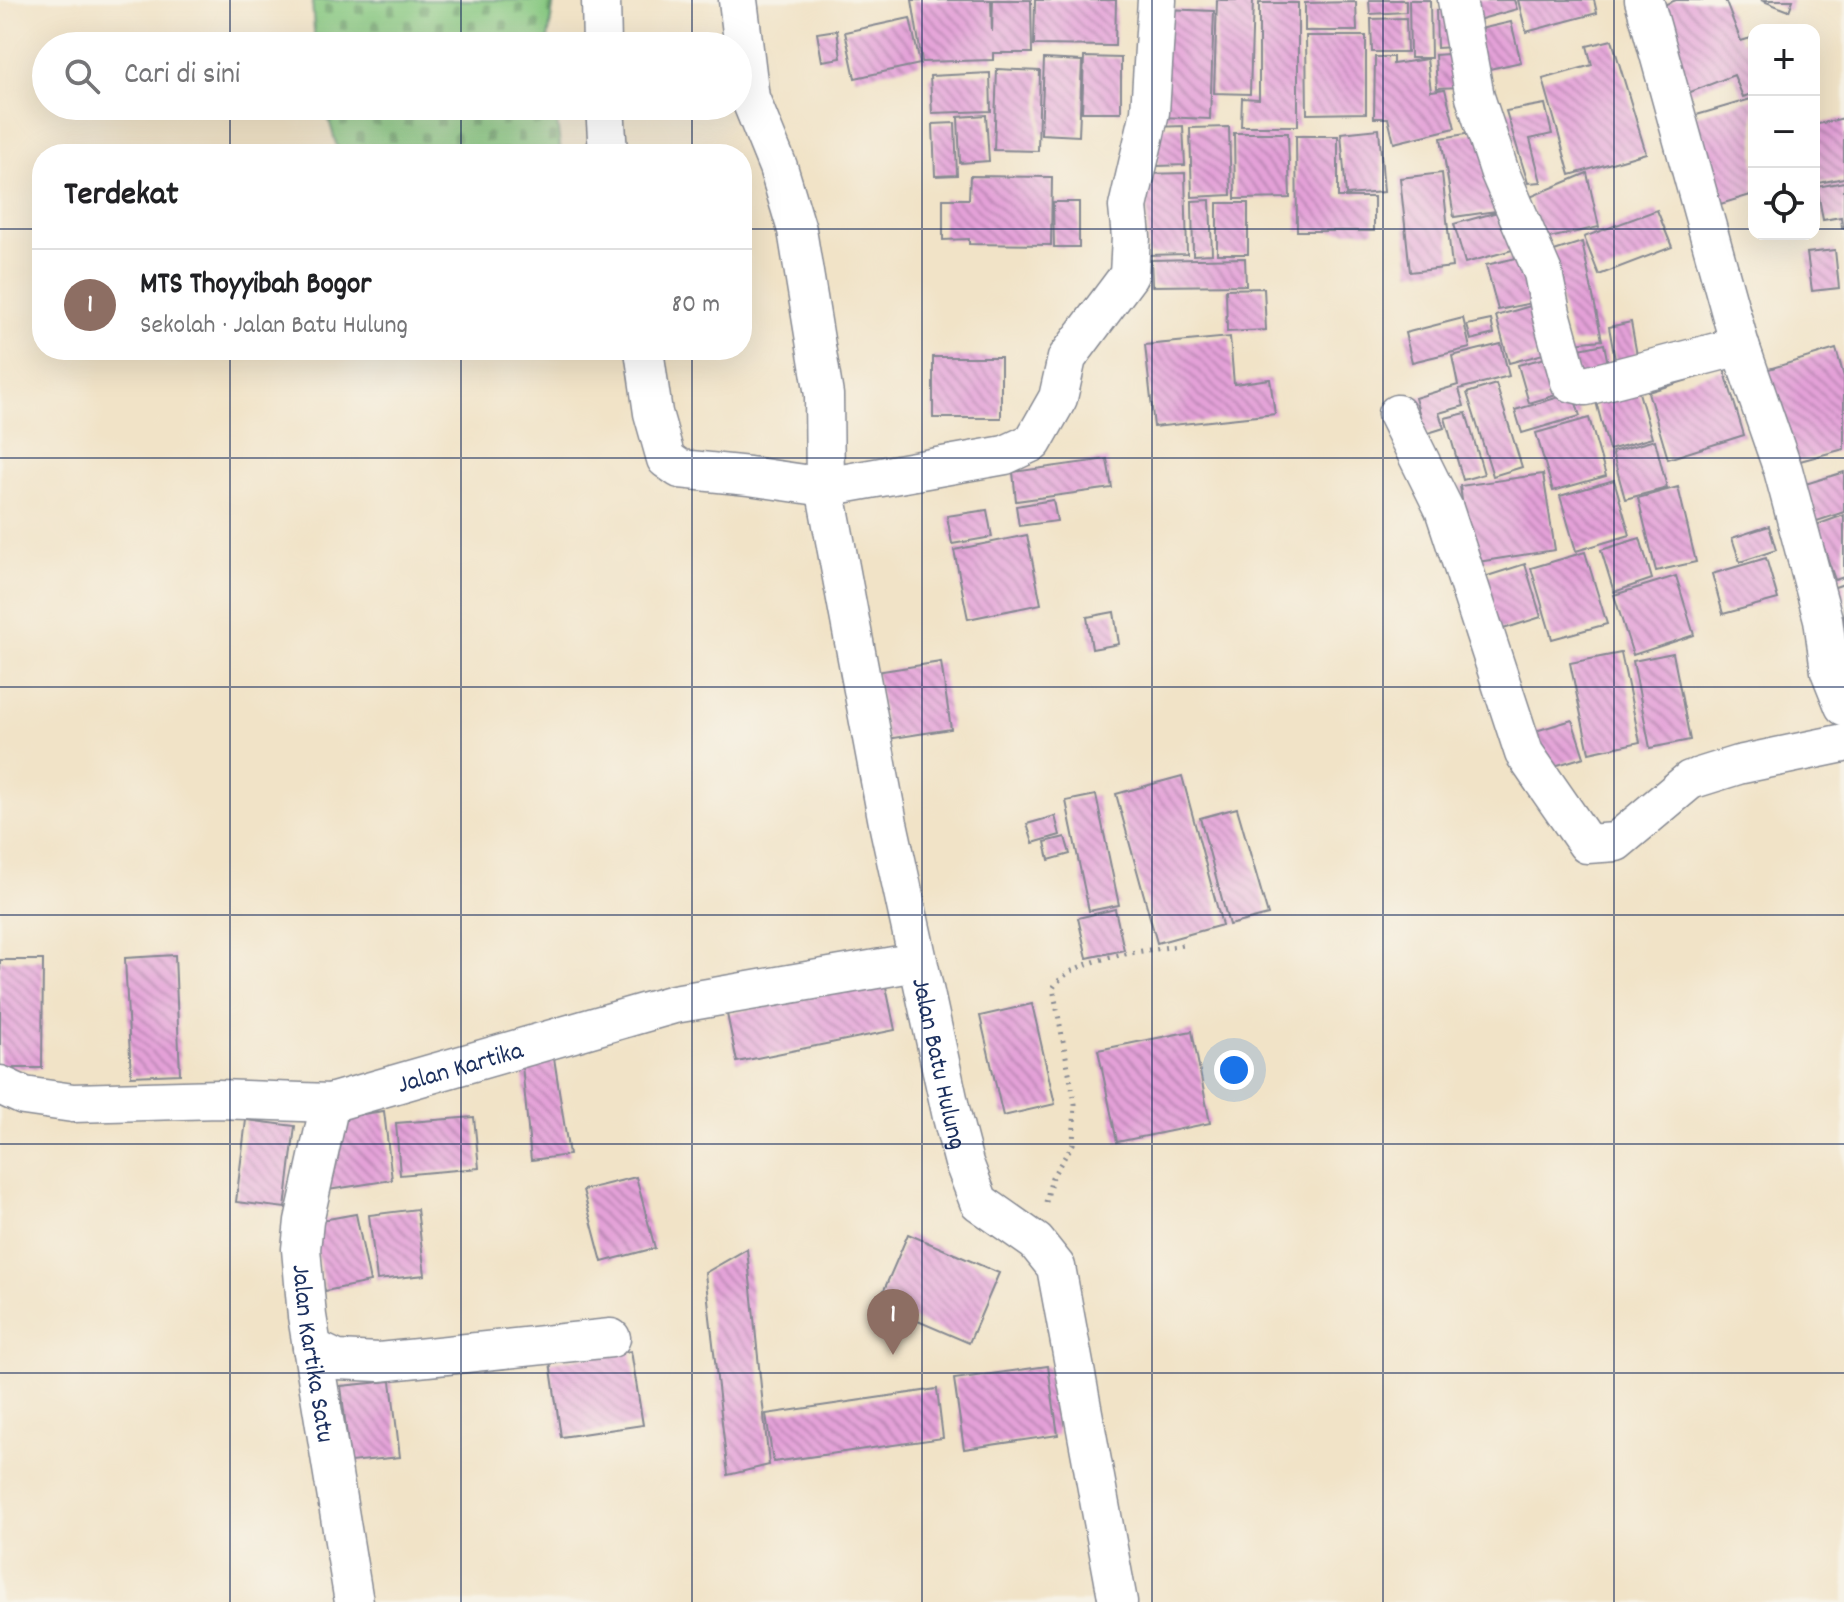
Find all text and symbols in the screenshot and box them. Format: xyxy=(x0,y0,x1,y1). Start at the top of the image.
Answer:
map controls xyxy=(1748,24,1820,240)
button: + xyxy=(1748,24,1820,96)
search box xyxy=(32,32,752,120)
icon: search xyxy=(60,54,104,98)
text: Cari di sini xyxy=(124,55,240,98)
button: − xyxy=(1748,96,1820,168)
button: locate xyxy=(1748,168,1820,240)
text: Terdekat xyxy=(64,172,179,221)
text: MTS Thoyyibah Bogor xyxy=(140,265,371,308)
text: 1 xyxy=(87,287,93,324)
text: 80 m xyxy=(672,287,720,324)
text: Sekolah · Jalan Batu Hulung xyxy=(140,308,408,345)
street label: Jalan Batu Hulung xyxy=(900,975,975,1154)
street label: Jalan Kartika xyxy=(393,1033,529,1105)
your location xyxy=(1214,1050,1254,1090)
street label: Jalan Kartika Satu xyxy=(280,1263,342,1445)
pin: 1 xyxy=(867,1289,919,1355)

